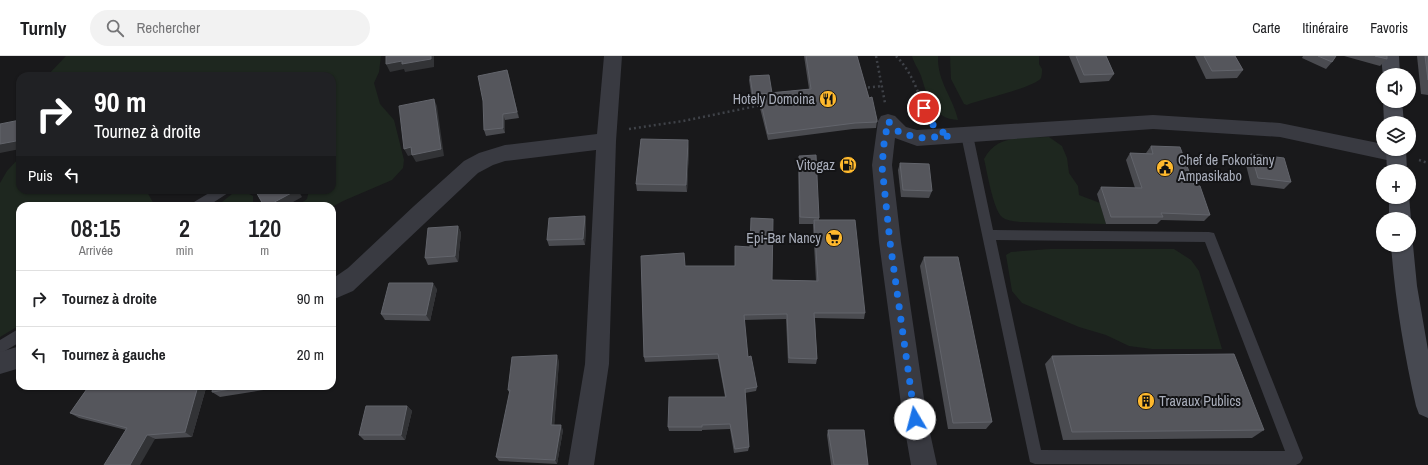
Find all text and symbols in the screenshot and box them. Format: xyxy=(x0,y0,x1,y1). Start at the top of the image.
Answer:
search box xyxy=(90,10,370,46)
text: Turnly xyxy=(20,15,66,41)
icon: search xyxy=(104,17,126,39)
text: Rechercher xyxy=(136,17,200,38)
text: Carte xyxy=(1252,19,1280,37)
text: Itinéraire xyxy=(1302,19,1348,37)
text: Favoris xyxy=(1370,19,1408,37)
map controls xyxy=(1376,68,1416,252)
button: sound xyxy=(1376,68,1416,108)
text: 90 m xyxy=(94,83,146,121)
icon: right xyxy=(28,88,80,140)
restaurant icon: Hotely Domoina xyxy=(818,89,838,109)
place label: Hotely Domoina xyxy=(733,90,816,108)
pin xyxy=(907,91,941,125)
icon: arrive xyxy=(913,97,935,119)
button: layers xyxy=(1376,116,1416,156)
text: Tournez à droite xyxy=(94,119,201,144)
place label: Chef de Fokontany Ampasikabo xyxy=(1177,151,1275,185)
fuel station icon: Vitogaz xyxy=(838,155,858,175)
place label: Vitogaz xyxy=(796,156,835,174)
public building icon: Chef de Fokontany Ampasikabo xyxy=(1155,158,1175,178)
icon: left xyxy=(61,164,83,186)
button: + xyxy=(1376,164,1416,204)
text: Puis xyxy=(28,165,53,186)
text: 08:15 xyxy=(71,212,121,244)
text: 2 xyxy=(179,212,190,244)
text: 120 xyxy=(248,212,281,244)
button: − xyxy=(1376,212,1416,252)
supermarket icon: Epi-Bar Nancy xyxy=(824,228,844,248)
place label: Epi-Bar Nancy xyxy=(746,229,821,247)
text: Arrivée xyxy=(79,242,113,259)
text: min xyxy=(176,242,193,259)
text: m xyxy=(260,242,269,259)
icon: right xyxy=(28,288,50,310)
text: Tournez à droite xyxy=(62,288,157,309)
text: 90 m xyxy=(297,288,324,309)
icon: left xyxy=(28,344,50,366)
text: Tournez à gauche xyxy=(62,344,166,365)
text: 20 m xyxy=(297,344,324,365)
building icon: Travaux Publics xyxy=(1136,391,1156,411)
place label: Travaux Publics xyxy=(1159,392,1241,410)
position arrow xyxy=(894,398,936,440)

